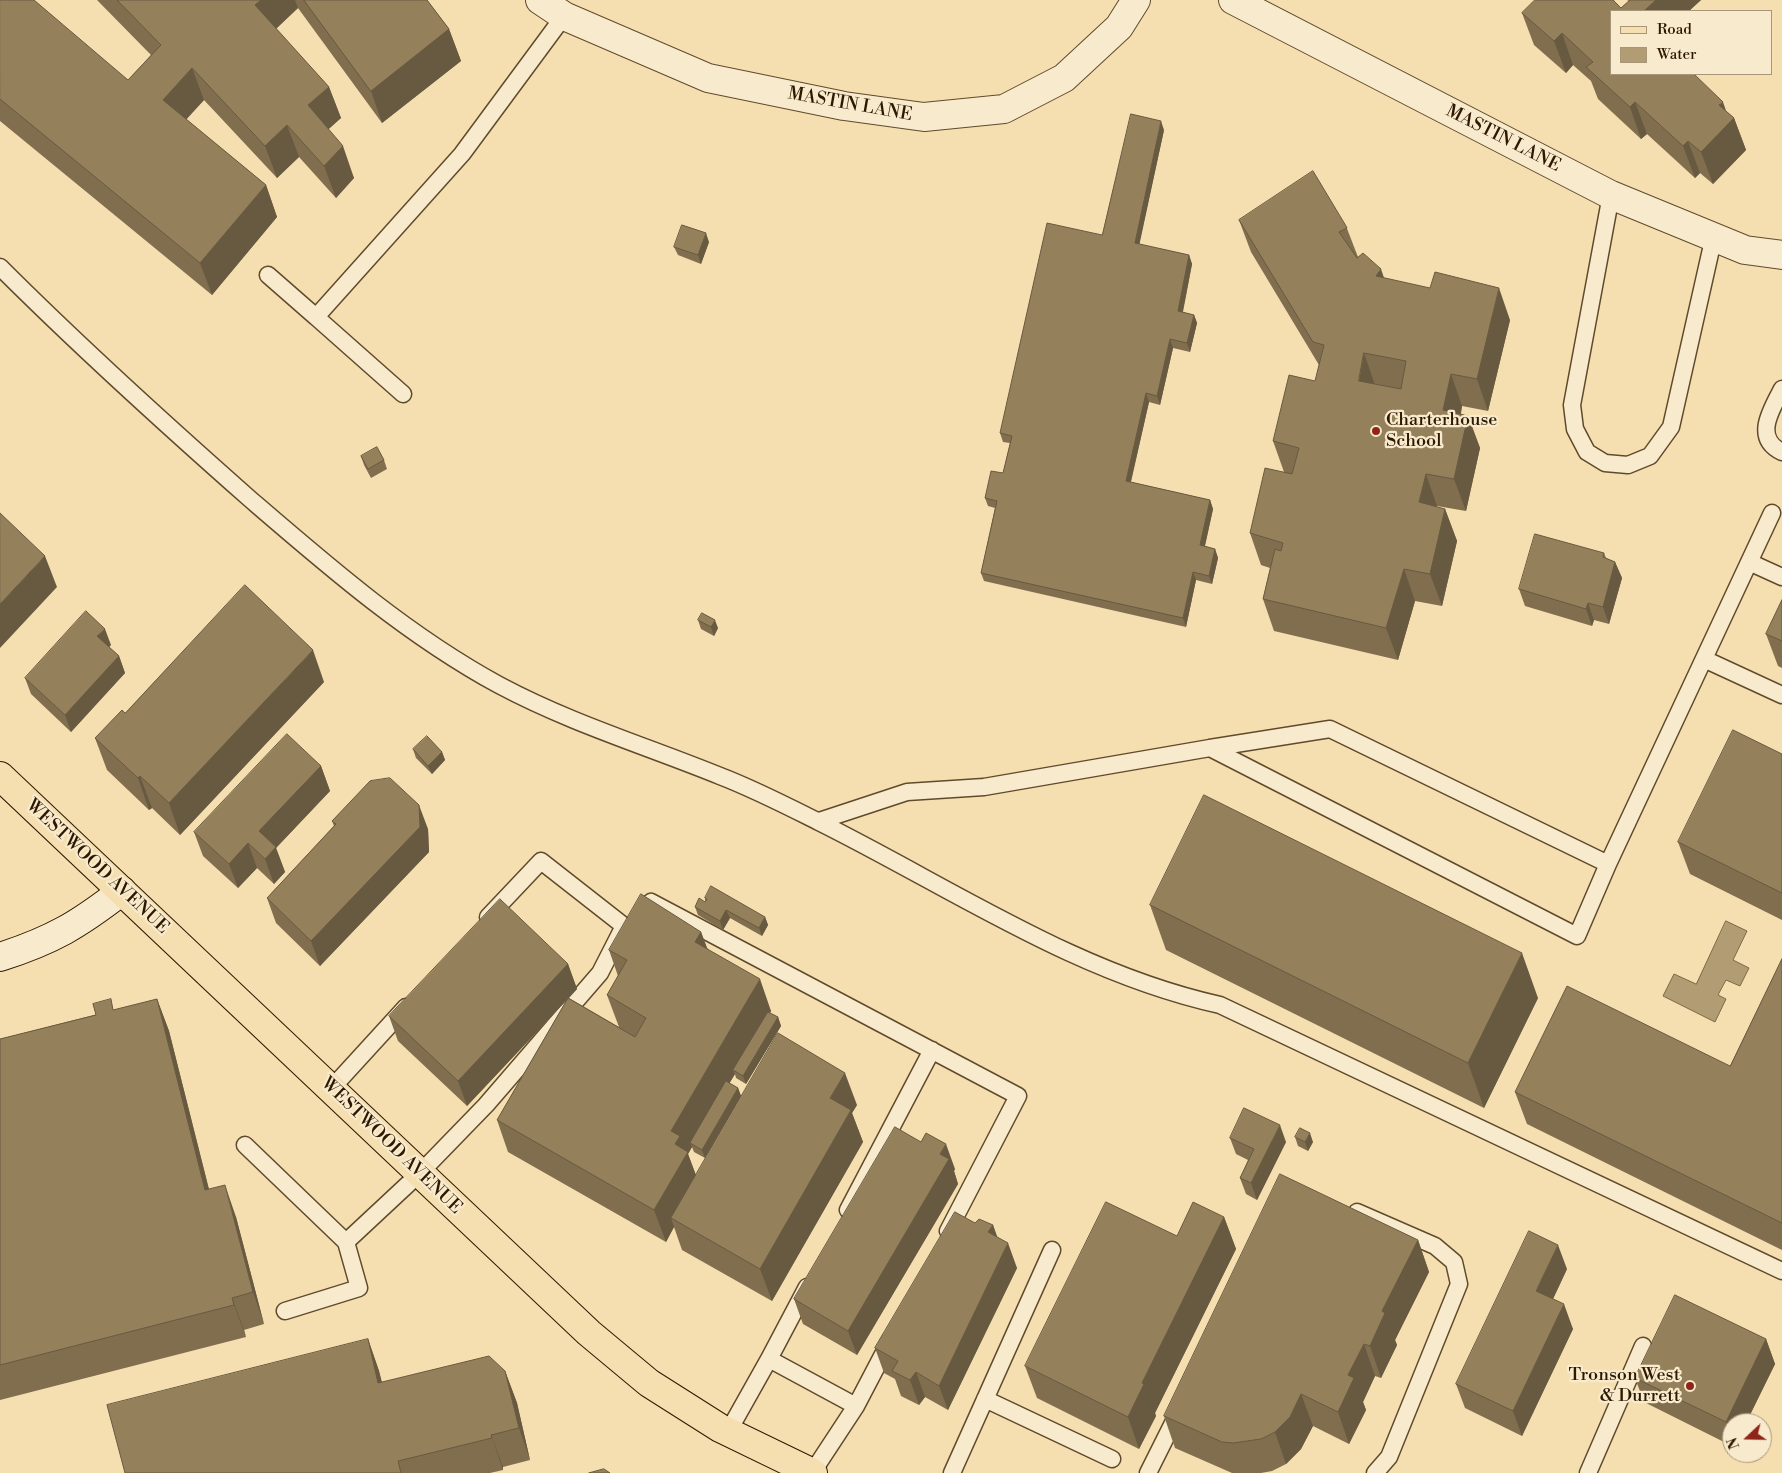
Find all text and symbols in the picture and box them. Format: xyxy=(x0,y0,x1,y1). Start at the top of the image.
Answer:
legend xyxy=(1610,10,1772,75)
text: Road xyxy=(1657,20,1692,39)
text: Water xyxy=(1657,45,1696,64)
street label: MASTIN LANE xyxy=(786,83,914,127)
street label: MASTIN LANE xyxy=(1442,101,1564,177)
place label: Charterhouse School xyxy=(1386,410,1497,452)
marker: Charterhouse School xyxy=(1370,425,1382,437)
street label: WESTWOOD AVENUE xyxy=(21,795,173,939)
street label: WESTWOOD AVENUE xyxy=(316,1073,466,1219)
place label: Tronson West & Durrett xyxy=(1569,1365,1680,1408)
marker: Tronson West & Durrett xyxy=(1684,1380,1696,1392)
north arrow xyxy=(1722,1413,1772,1463)
text: N xyxy=(1724,1435,1744,1451)

